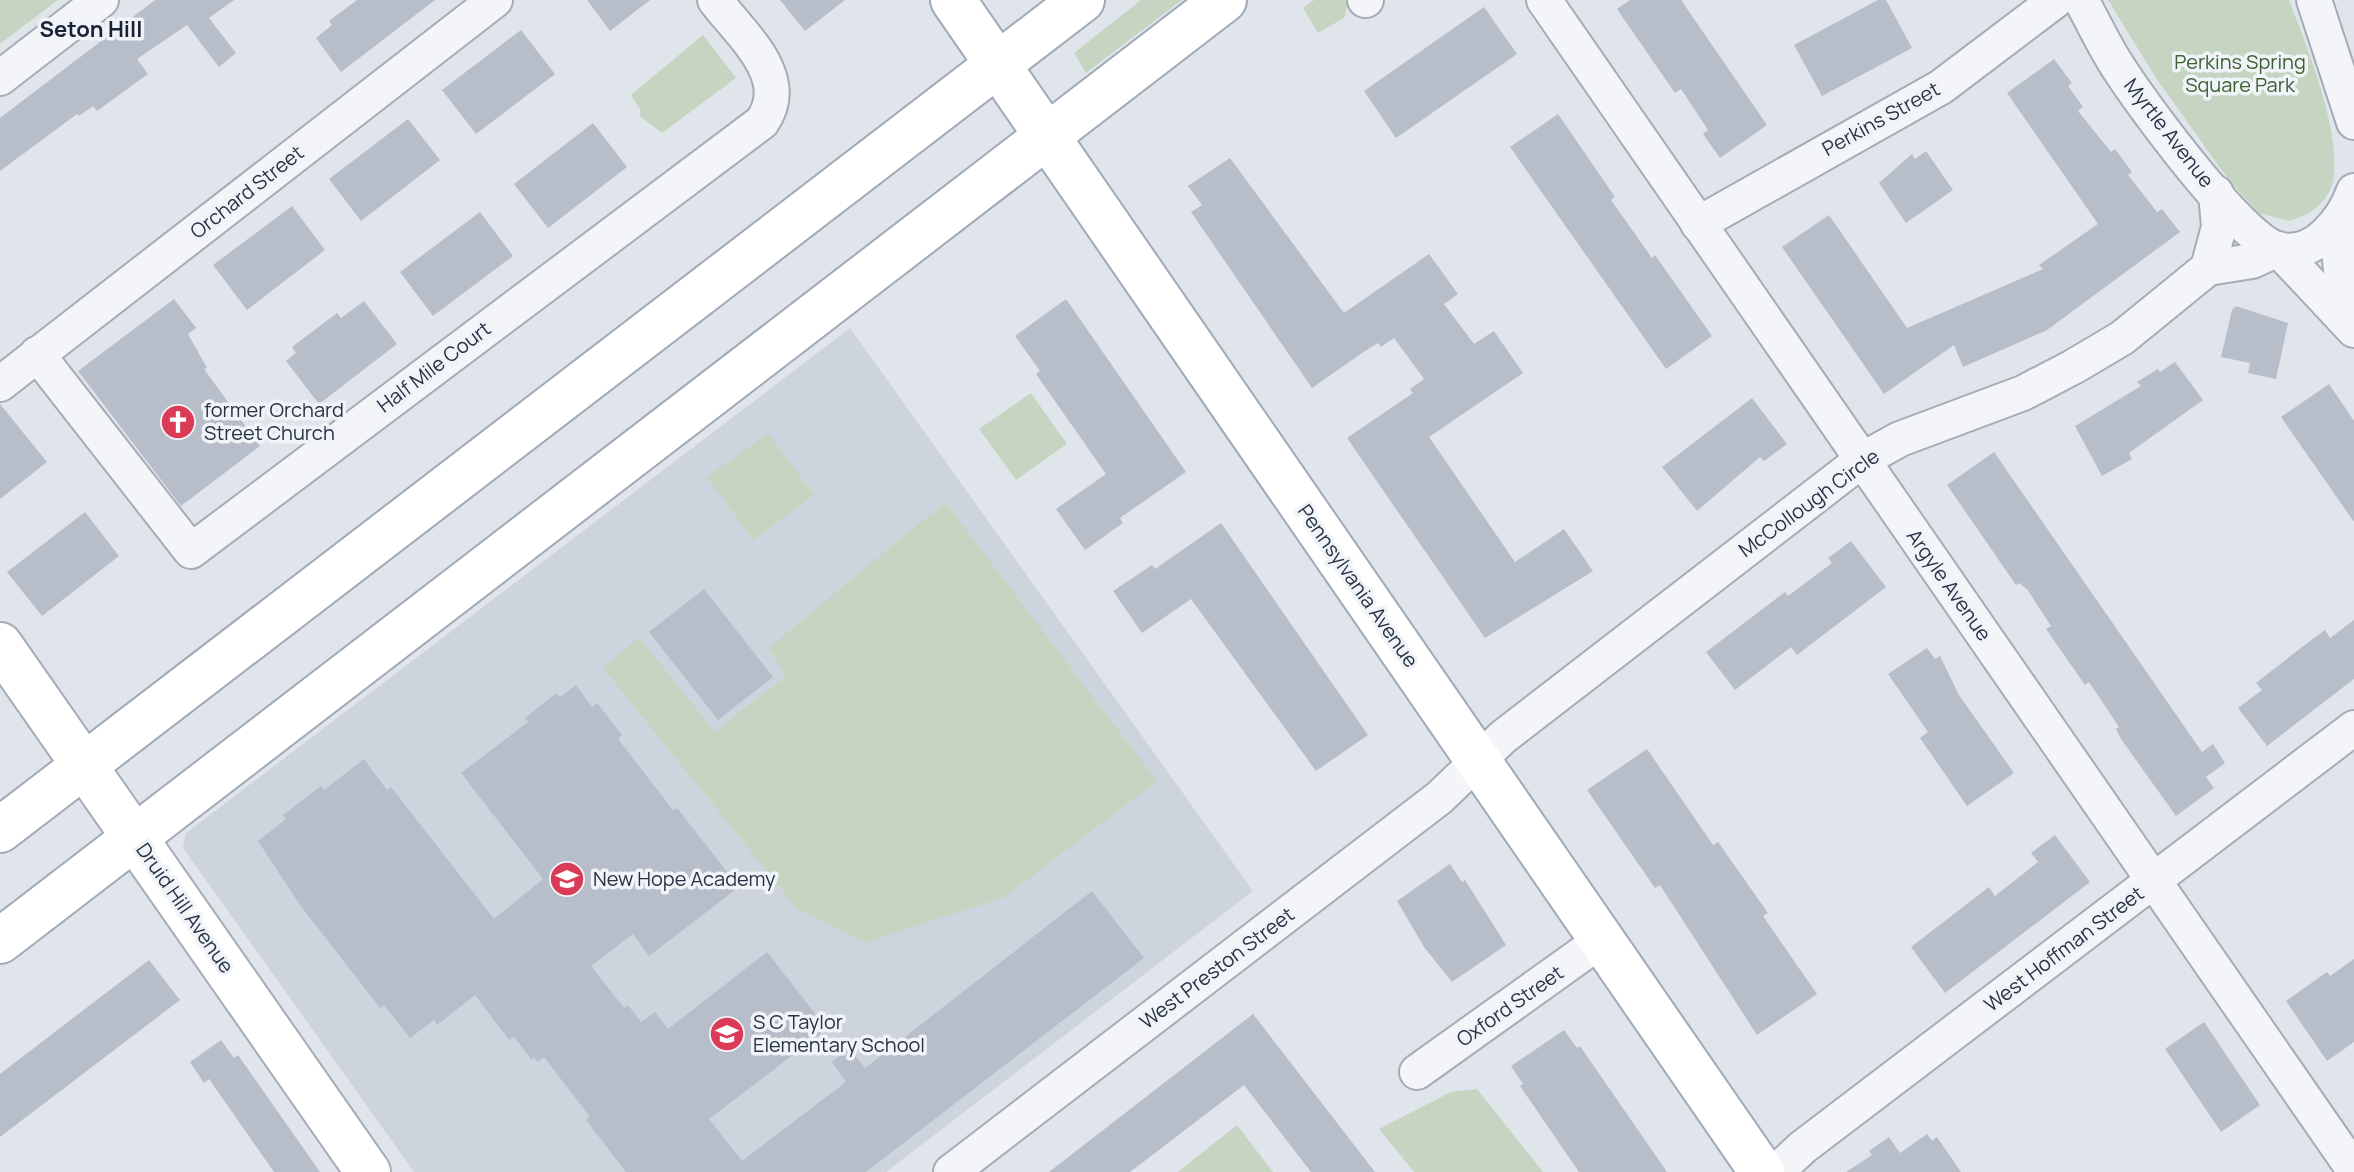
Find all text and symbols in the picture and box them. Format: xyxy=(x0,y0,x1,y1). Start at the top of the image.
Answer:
district label: Seton Hill xyxy=(40,14,142,44)
park label: Perkins Spring Square Park xyxy=(2174,48,2306,98)
street label: Myrtle Avenue xyxy=(2118,73,2220,193)
street label: Perkins Street xyxy=(1817,75,1944,162)
street label: Orchard Street xyxy=(184,139,309,244)
street label: Half Mile Court xyxy=(371,315,496,418)
place label: former Orchard Street Church xyxy=(204,396,344,446)
church icon: former Orchard Street Church xyxy=(159,403,197,441)
street label: McCollough Circle xyxy=(1733,442,1885,563)
street label: Pennsylvania Avenue xyxy=(1292,499,1425,673)
street label: Argyle Avenue xyxy=(1901,523,1998,646)
street label: Druid Hill Avenue xyxy=(130,837,240,978)
school or university icon: New Hope Academy xyxy=(548,860,586,898)
place label: New Hope Academy xyxy=(593,865,776,892)
street label: West Hoffman Street xyxy=(1978,880,2149,1018)
street label: West Preston Street xyxy=(1134,901,1300,1035)
street label: Oxford Street xyxy=(1451,959,1569,1052)
place label: S C Taylor Elementary School xyxy=(753,1008,925,1058)
school or university icon: S C Taylor Elementary School xyxy=(708,1015,746,1053)

